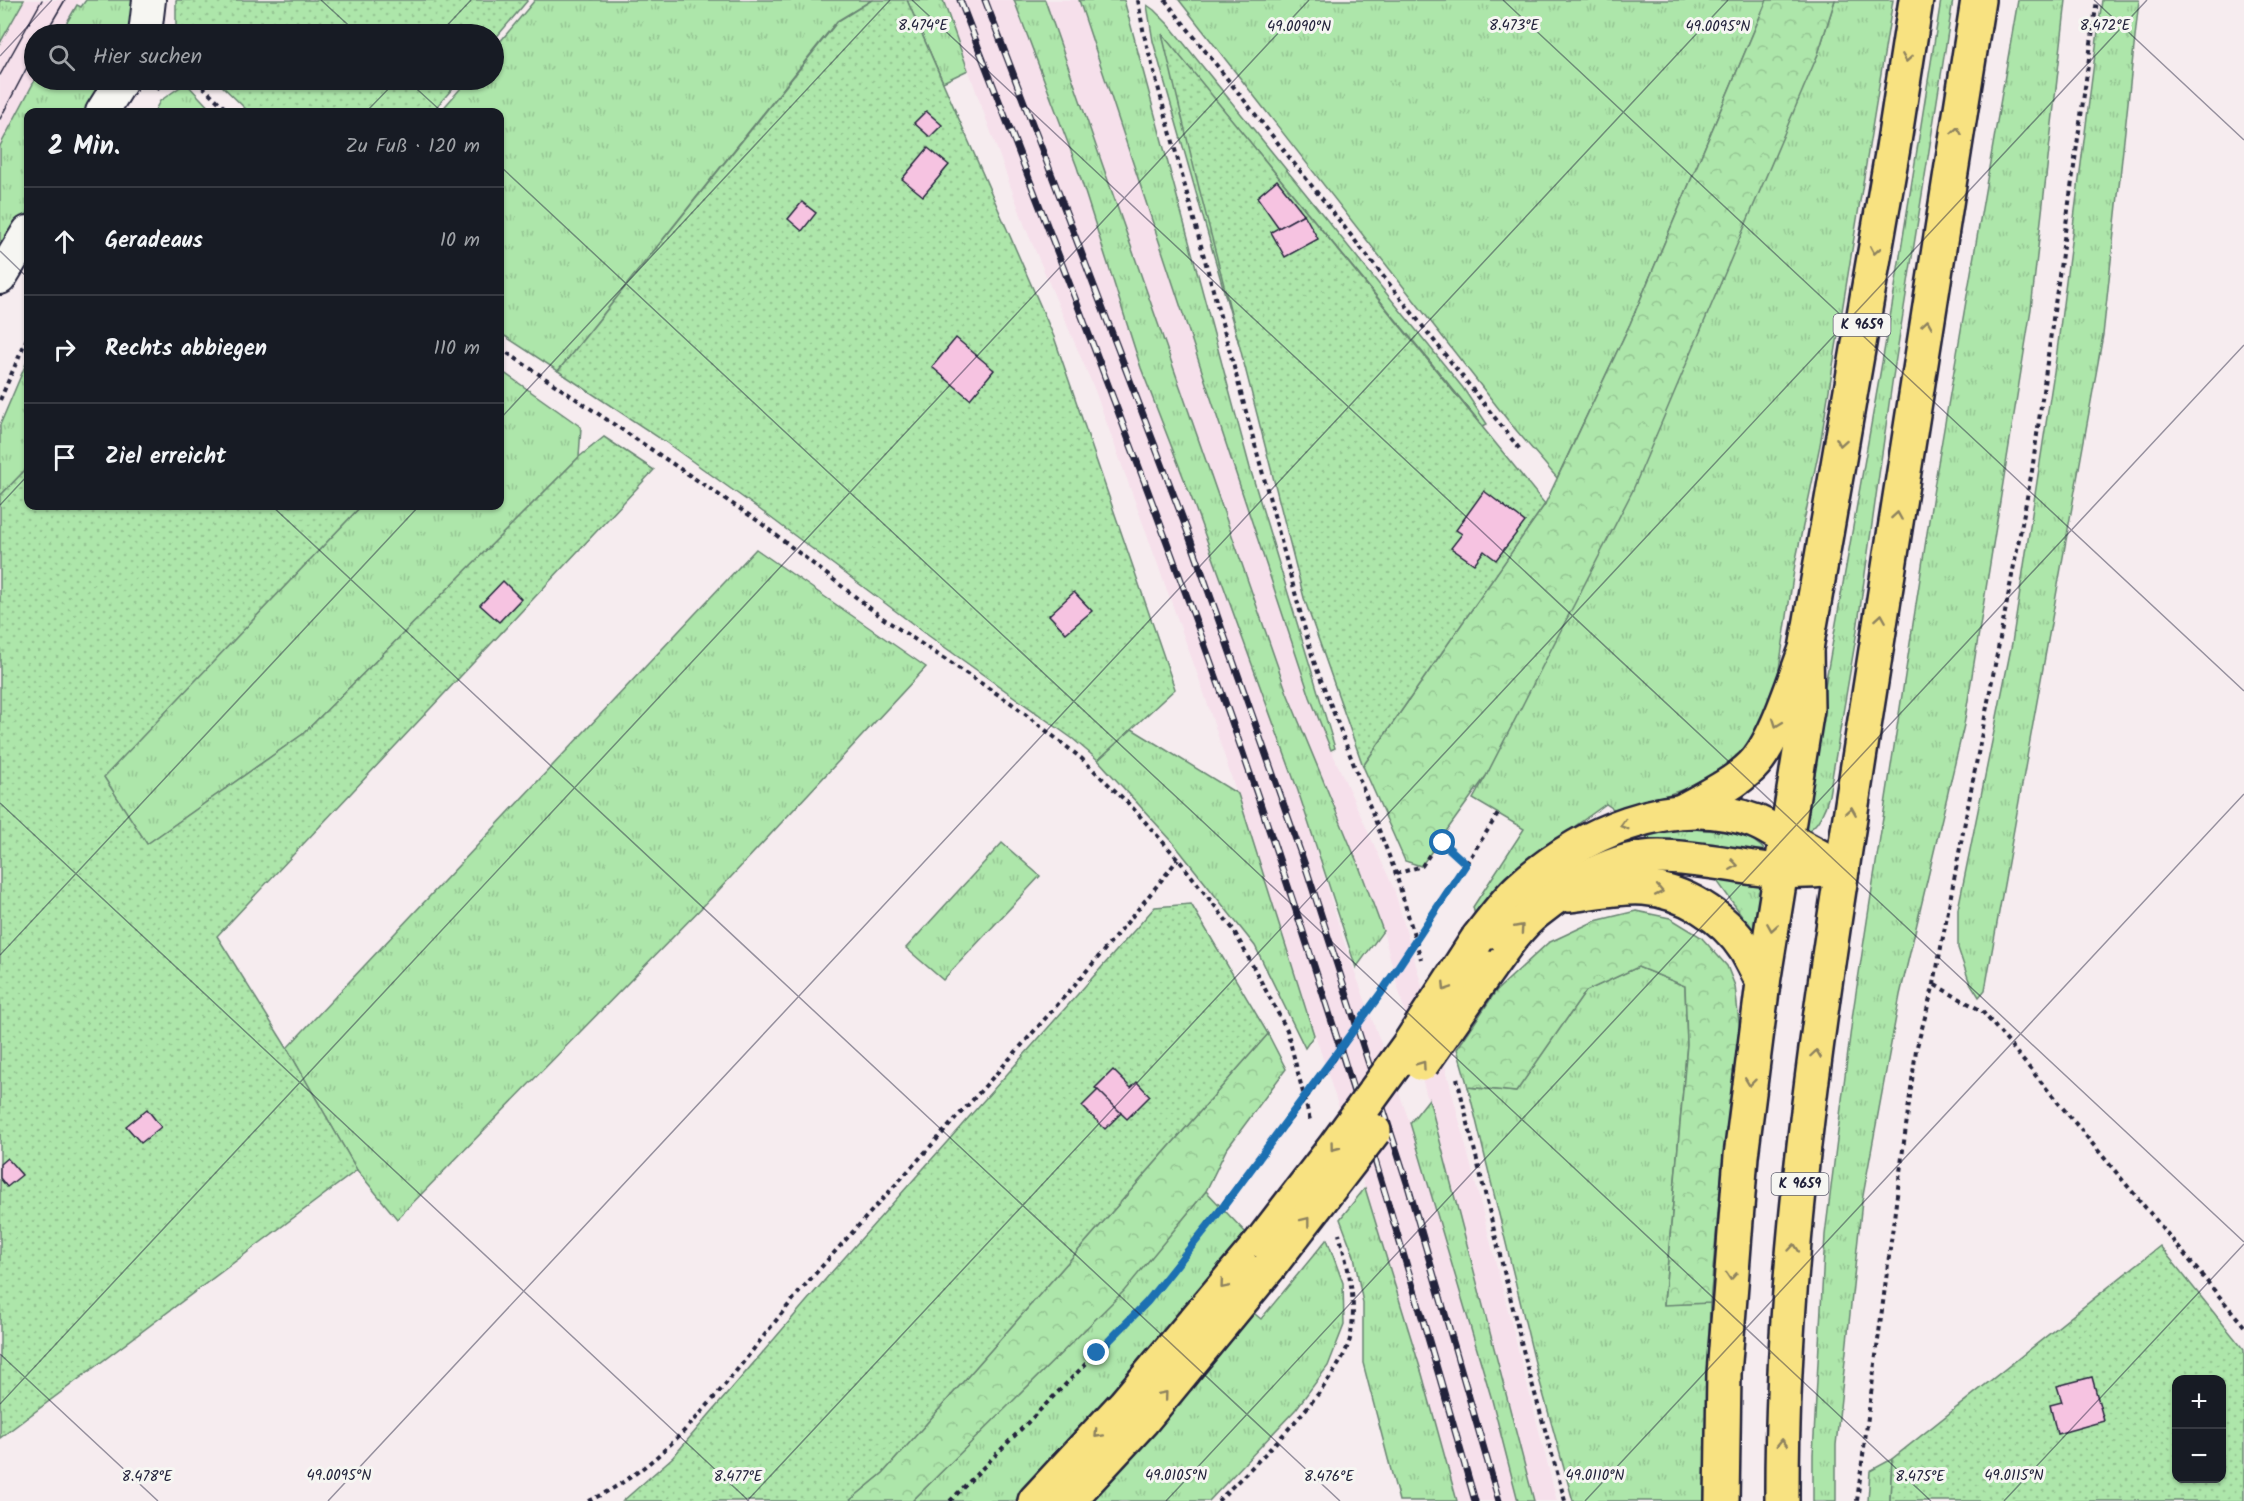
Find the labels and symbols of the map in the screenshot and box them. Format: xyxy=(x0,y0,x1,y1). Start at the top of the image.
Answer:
text: 8.474°E xyxy=(898,14,949,38)
text: 8.473°E xyxy=(1489,14,1540,38)
text: 8.472°E xyxy=(2080,14,2131,38)
text: 49.0090°N xyxy=(1267,15,1331,39)
text: 49.0095°N xyxy=(1686,15,1750,39)
one-way arrow xyxy=(1901,53,1913,62)
one-way arrow xyxy=(1950,126,1962,136)
one-way arrow xyxy=(1869,245,1882,255)
road number: K 9659 xyxy=(1834,314,1890,336)
one-way arrow xyxy=(1920,319,1933,329)
one-way arrow xyxy=(1836,438,1848,447)
one-way arrow xyxy=(1890,512,1903,522)
one-way arrow xyxy=(1875,614,1887,623)
one-way arrow xyxy=(1772,717,1784,728)
one-way arrow xyxy=(1845,806,1857,816)
one-way arrow xyxy=(1619,818,1629,831)
route start xyxy=(1429,829,1455,855)
one-way arrow xyxy=(1730,858,1739,870)
one-way arrow xyxy=(1654,884,1664,897)
one-way arrow xyxy=(1767,922,1779,932)
one-way arrow xyxy=(1513,924,1524,935)
one-way arrow xyxy=(1442,980,1453,991)
one-way arrow xyxy=(1809,1050,1821,1059)
one-way arrow xyxy=(1415,1060,1426,1071)
one-way arrow xyxy=(1745,1078,1757,1087)
one-way arrow xyxy=(1330,1140,1341,1151)
road number: K 9659 xyxy=(1772,1173,1828,1195)
one-way arrow xyxy=(1298,1217,1309,1228)
one-way arrow xyxy=(1787,1243,1800,1252)
one-way arrow xyxy=(1725,1272,1738,1281)
one-way arrow xyxy=(1220,1278,1231,1289)
route end xyxy=(1083,1339,1109,1365)
one-way arrow xyxy=(1156,1391,1167,1402)
one-way arrow xyxy=(1094,1426,1105,1437)
one-way arrow xyxy=(1776,1438,1788,1447)
text: 49.0095°N xyxy=(307,1464,371,1488)
text: 49.0105°N xyxy=(1145,1464,1207,1488)
text: 49.0110°N xyxy=(1566,1464,1624,1488)
text: 49.0115°N xyxy=(1984,1464,2044,1488)
text: 8.478°E xyxy=(122,1465,174,1489)
text: 8.477°E xyxy=(714,1465,763,1489)
text: 8.476°E xyxy=(1304,1465,1355,1489)
text: 8.475°E xyxy=(1895,1465,1946,1489)

